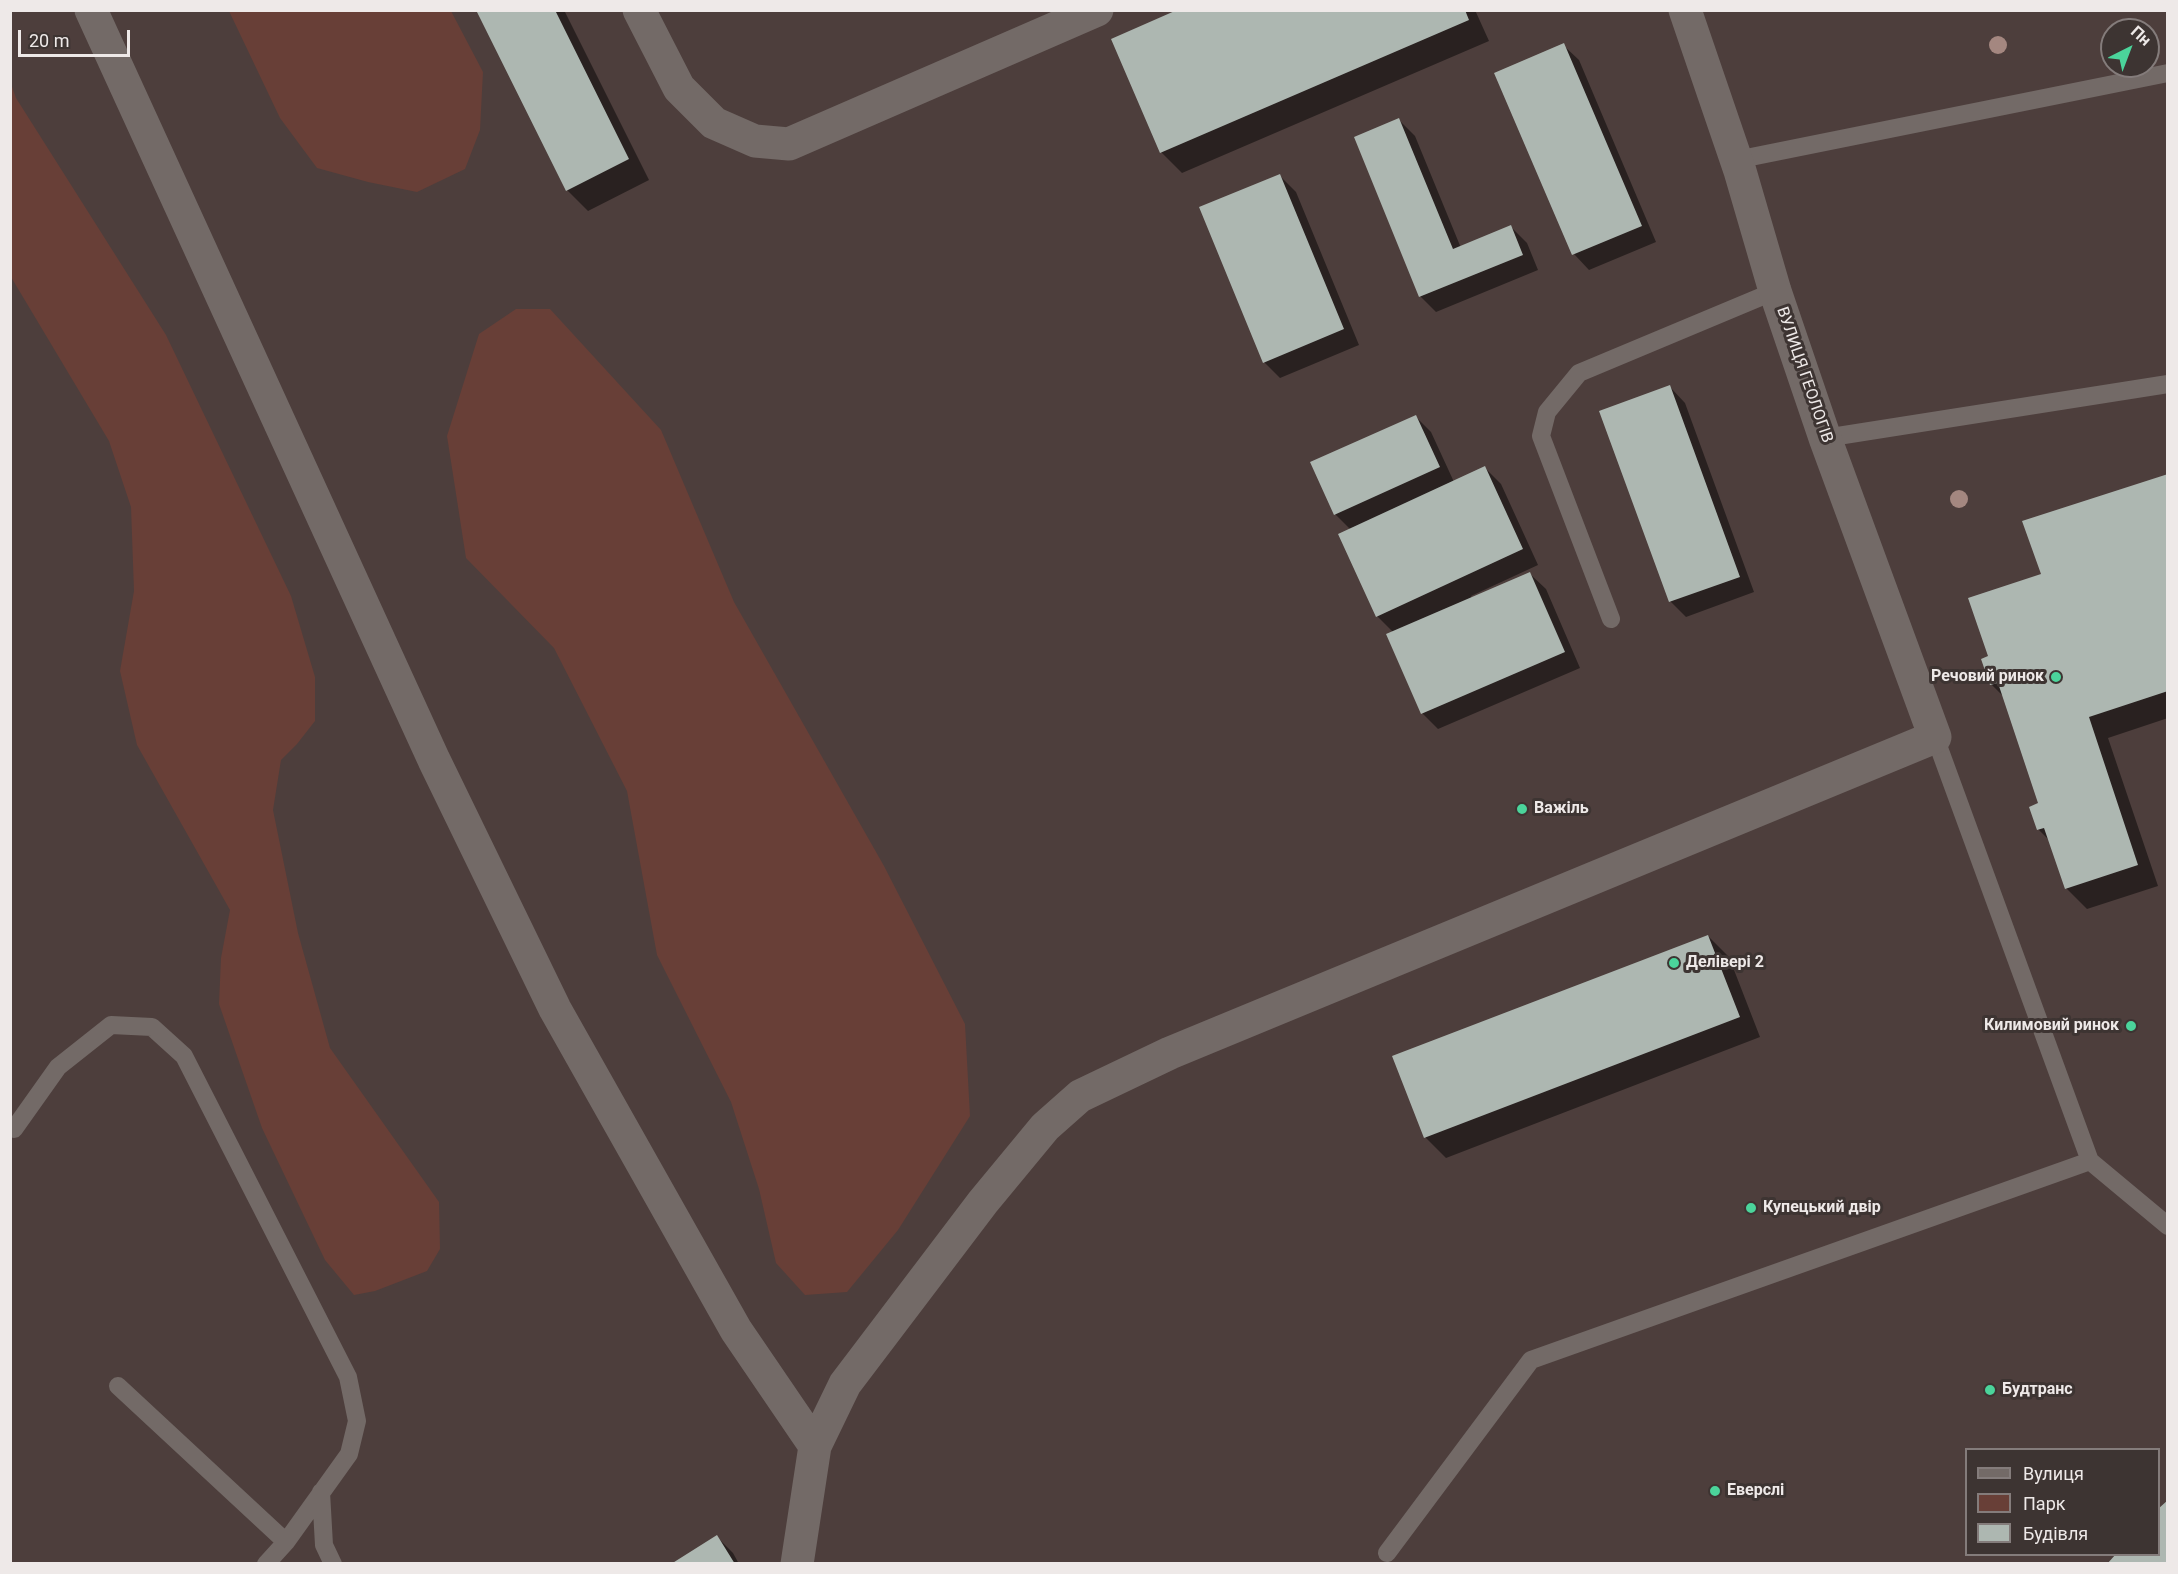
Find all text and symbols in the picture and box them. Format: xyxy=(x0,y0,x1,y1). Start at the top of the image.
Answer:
scale bar xyxy=(21,18,134,56)
north arrow xyxy=(2100,18,2160,78)
text: Пн xyxy=(2127,22,2155,50)
text: 20 m xyxy=(29,30,69,51)
street label: ВУЛИЦЯ ГЕОЛОГІВ xyxy=(1772,305,1836,445)
place label: Речовий ринок xyxy=(1931,667,2044,687)
marker: Речовий ринок xyxy=(2049,670,2063,684)
place label: Важіль xyxy=(1534,799,1589,819)
marker: Важіль xyxy=(1515,802,1529,816)
place label: Делівері 2 xyxy=(1686,953,1764,973)
marker: Делівері 2 xyxy=(1667,956,1681,970)
place label: Килимовий ринок xyxy=(1984,1016,2119,1036)
marker: Килимовий ринок xyxy=(2124,1019,2138,1033)
place label: Купецький двір xyxy=(1763,1198,1881,1218)
marker: Купецький двір xyxy=(1744,1201,1758,1215)
place label: Будтранс xyxy=(2002,1380,2073,1400)
marker: Будтранс xyxy=(1983,1383,1997,1397)
legend xyxy=(1965,1448,2160,1556)
text: Вулиця xyxy=(2023,1463,2084,1484)
place label: Еверслі xyxy=(1727,1481,1784,1501)
marker: Еверслі xyxy=(1708,1484,1722,1498)
text: Парк xyxy=(2023,1493,2065,1514)
text: Будівля xyxy=(2023,1523,2088,1544)

